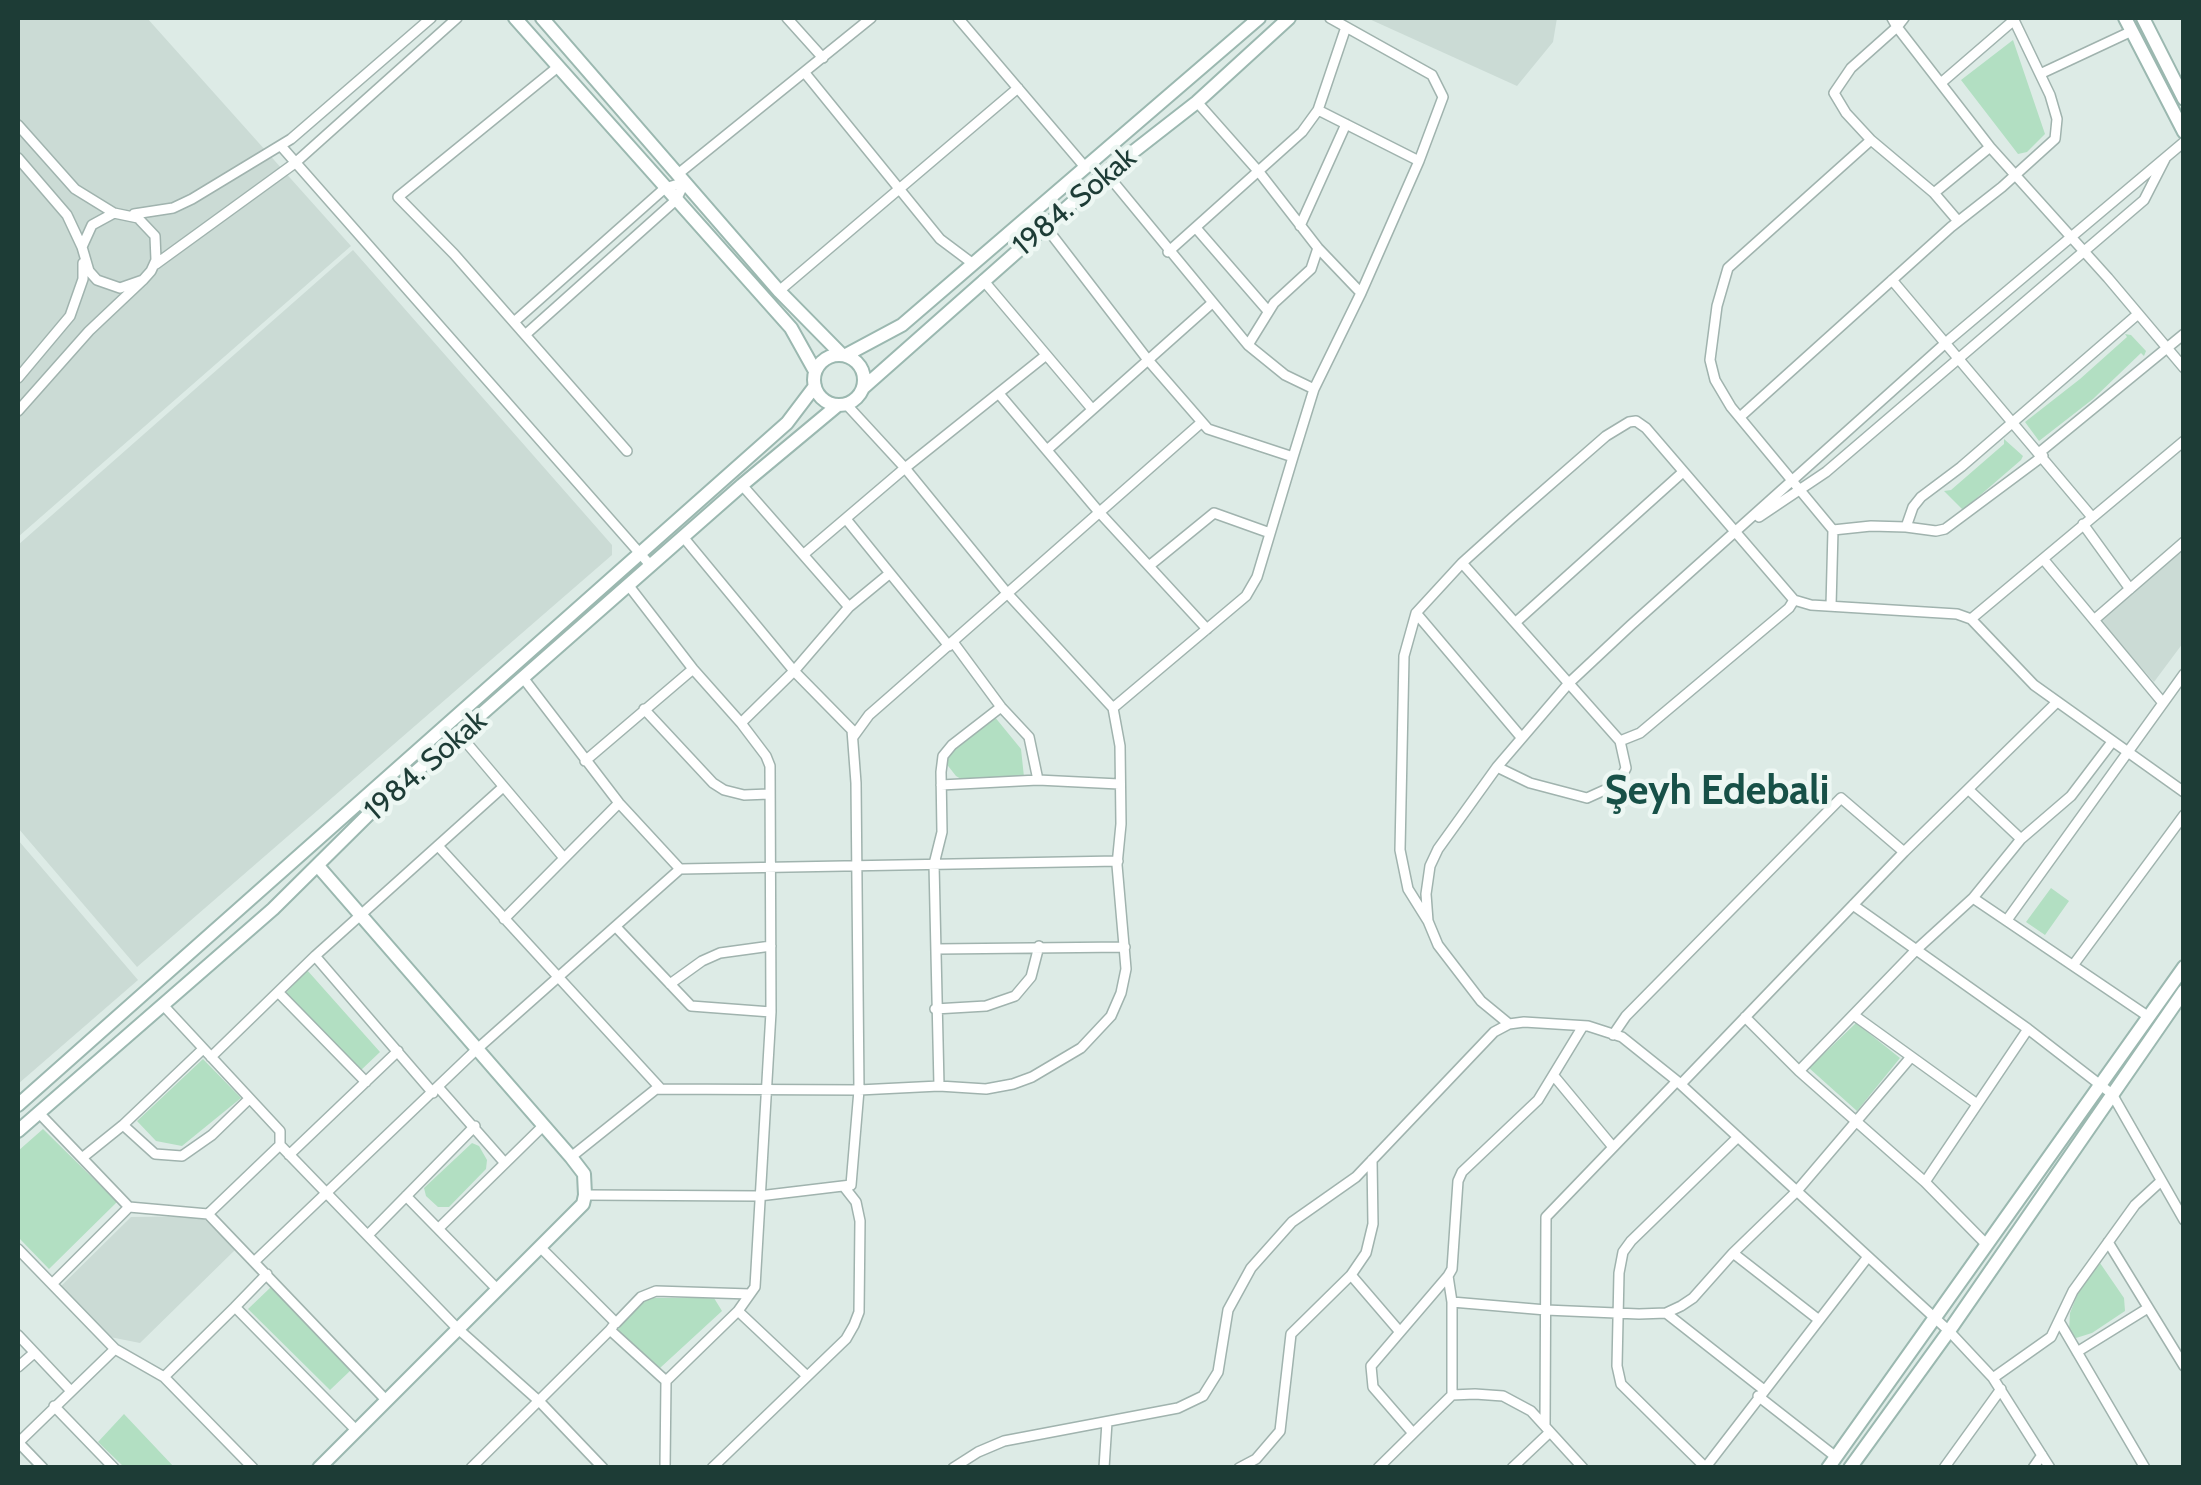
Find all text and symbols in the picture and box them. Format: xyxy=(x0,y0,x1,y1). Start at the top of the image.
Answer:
street label: 1984. Sokak xyxy=(1006,140,1144,264)
street label: 1984. Sokak xyxy=(358,703,494,829)
district label: Şeyh Edebali xyxy=(1605,768,1829,816)

